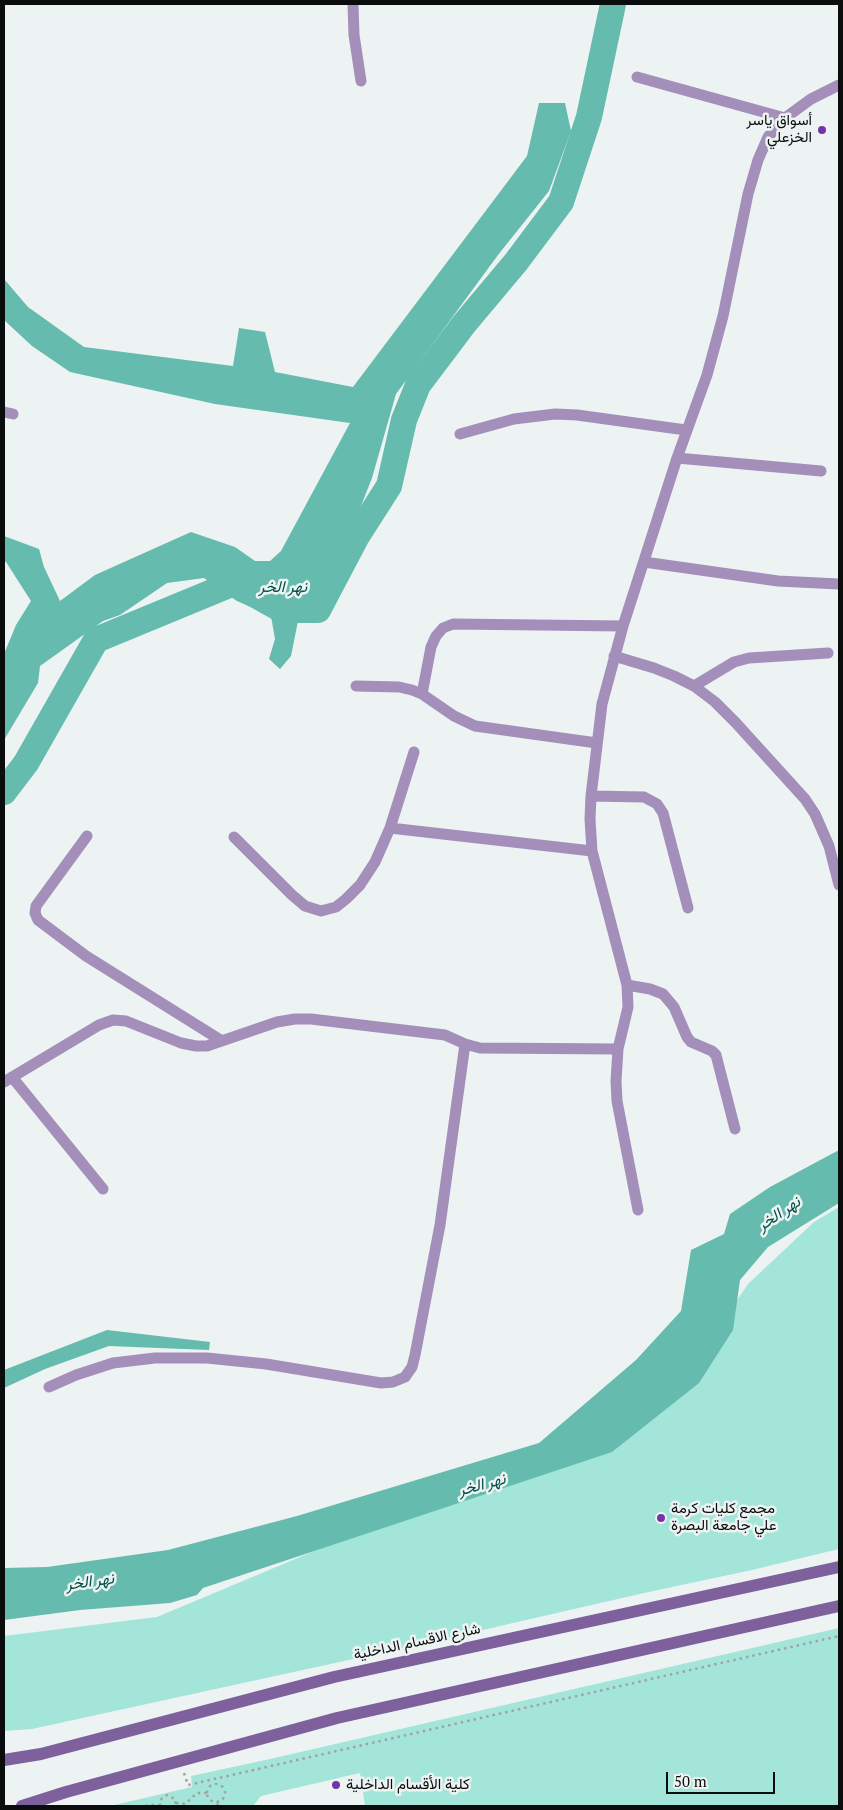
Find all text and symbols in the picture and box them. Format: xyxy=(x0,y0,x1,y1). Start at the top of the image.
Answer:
place label: أسواق ياسر الخزعلي xyxy=(746,112,812,147)
marker: أسواق ياسر الخزعلي xyxy=(816,124,828,136)
water label: نهر الخر xyxy=(259,577,307,597)
water label: نهر الخر xyxy=(754,1193,804,1235)
water label: نهر الخر xyxy=(456,1470,508,1500)
place label: مجمع كليات كرمة علي جامعة البصرة xyxy=(671,1500,776,1535)
marker: مجمع كليات كرمة علي جامعة البصرة xyxy=(655,1512,667,1524)
water label: نهر الخر xyxy=(65,1569,115,1595)
street label: شارع الاقسام الداخلية xyxy=(352,1620,482,1664)
scale bar xyxy=(668,1762,777,1794)
text: 50 m xyxy=(674,1771,707,1791)
place label: كلية الأقسام الداخلية xyxy=(346,1776,470,1794)
marker: كلية الأقسام الداخلية xyxy=(330,1779,342,1791)

